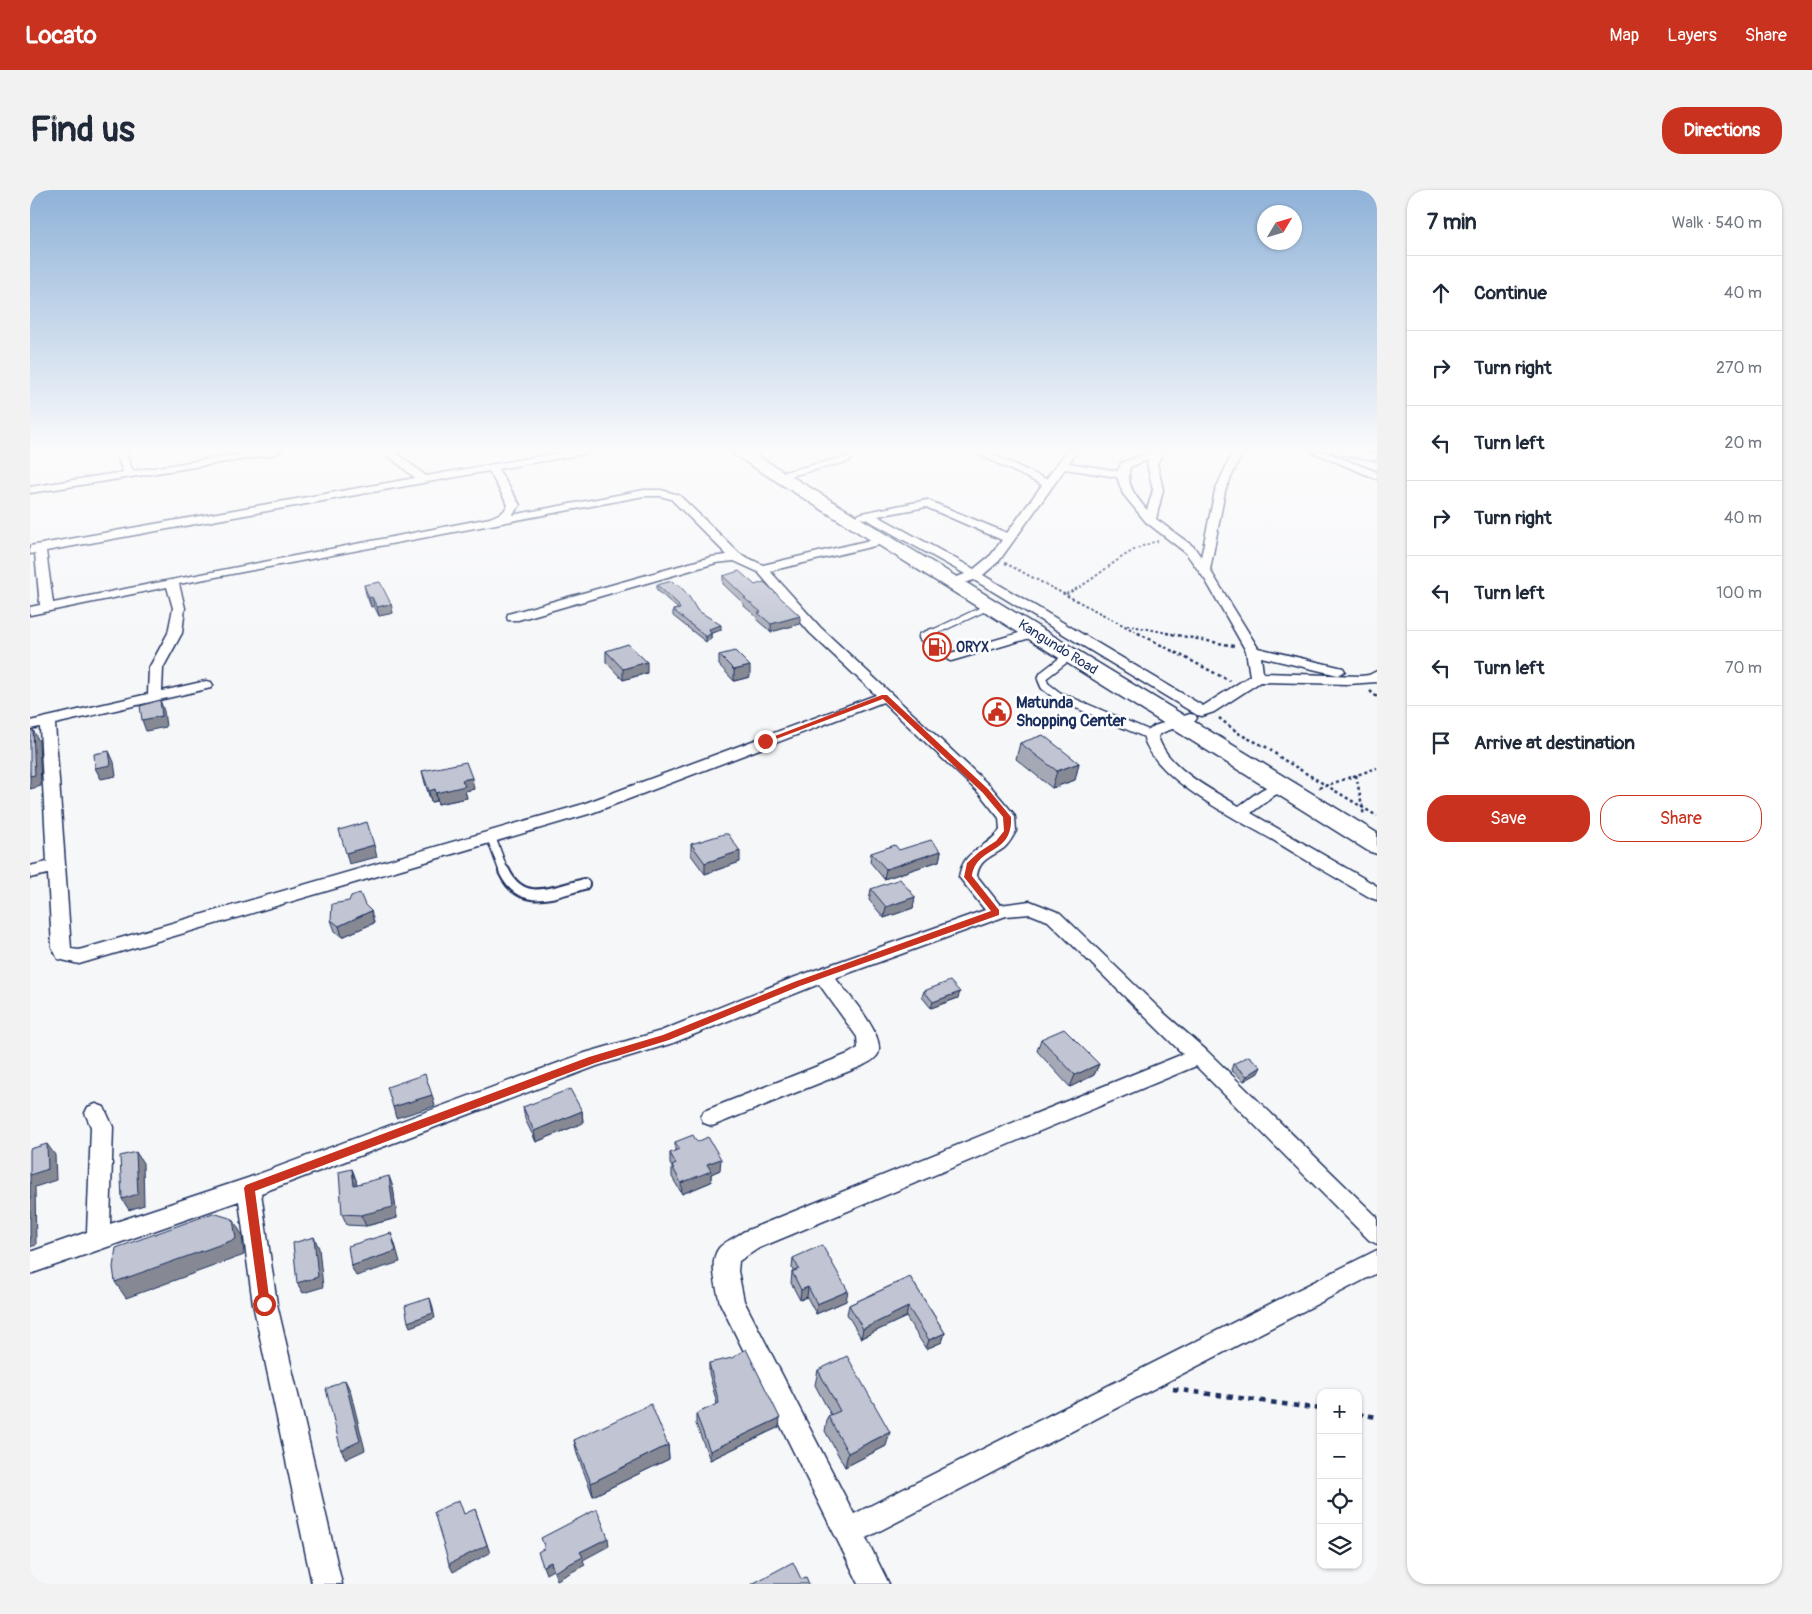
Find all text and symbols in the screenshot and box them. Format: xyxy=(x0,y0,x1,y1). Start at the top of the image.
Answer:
text: Locato xyxy=(25,21,97,50)
text: Map xyxy=(1610,24,1639,47)
text: Layers xyxy=(1667,24,1717,47)
text: Share xyxy=(1745,24,1787,47)
button: Directions xyxy=(1662,107,1782,154)
text: Find us xyxy=(30,108,135,152)
north arrow xyxy=(1257,205,1302,250)
text: 7 min xyxy=(1427,209,1477,236)
text: Walk · 540 m xyxy=(1672,213,1762,233)
icon: ahead xyxy=(1427,279,1455,307)
text: Continue xyxy=(1474,281,1547,305)
text: 40 m xyxy=(1724,283,1762,303)
icon: right xyxy=(1427,354,1455,382)
text: Turn right xyxy=(1474,356,1552,380)
text: 270 m xyxy=(1716,358,1762,378)
icon: left xyxy=(1427,429,1455,457)
text: Turn left xyxy=(1474,431,1544,455)
text: 20 m xyxy=(1724,433,1762,453)
icon: right xyxy=(1427,504,1455,532)
text: Turn right xyxy=(1474,506,1552,530)
text: 40 m xyxy=(1724,508,1762,528)
icon: left xyxy=(1427,579,1455,607)
text: Turn left xyxy=(1474,581,1544,605)
text: 100 m xyxy=(1716,583,1762,603)
street label: Kangundo Road xyxy=(1015,616,1101,678)
fuel station icon: ORYX xyxy=(922,632,952,662)
place label: ORYX xyxy=(956,639,989,656)
icon: left xyxy=(1427,654,1455,682)
text: Turn left xyxy=(1474,656,1544,680)
text: 70 m xyxy=(1725,658,1762,678)
place label: Matunda Shopping Center xyxy=(1016,693,1127,731)
public building icon: Matunda Shopping Center xyxy=(982,697,1012,727)
icon: arrive xyxy=(1427,729,1455,757)
route end xyxy=(754,730,777,753)
text: Arrive at destination xyxy=(1474,731,1635,755)
button: Save xyxy=(1427,795,1590,842)
button: Share xyxy=(1600,795,1762,842)
route start xyxy=(253,1293,276,1316)
map controls xyxy=(1317,1389,1362,1569)
button: + xyxy=(1317,1389,1362,1434)
button: − xyxy=(1317,1434,1362,1479)
button: locate xyxy=(1317,1479,1362,1524)
button: layers xyxy=(1317,1524,1362,1569)

